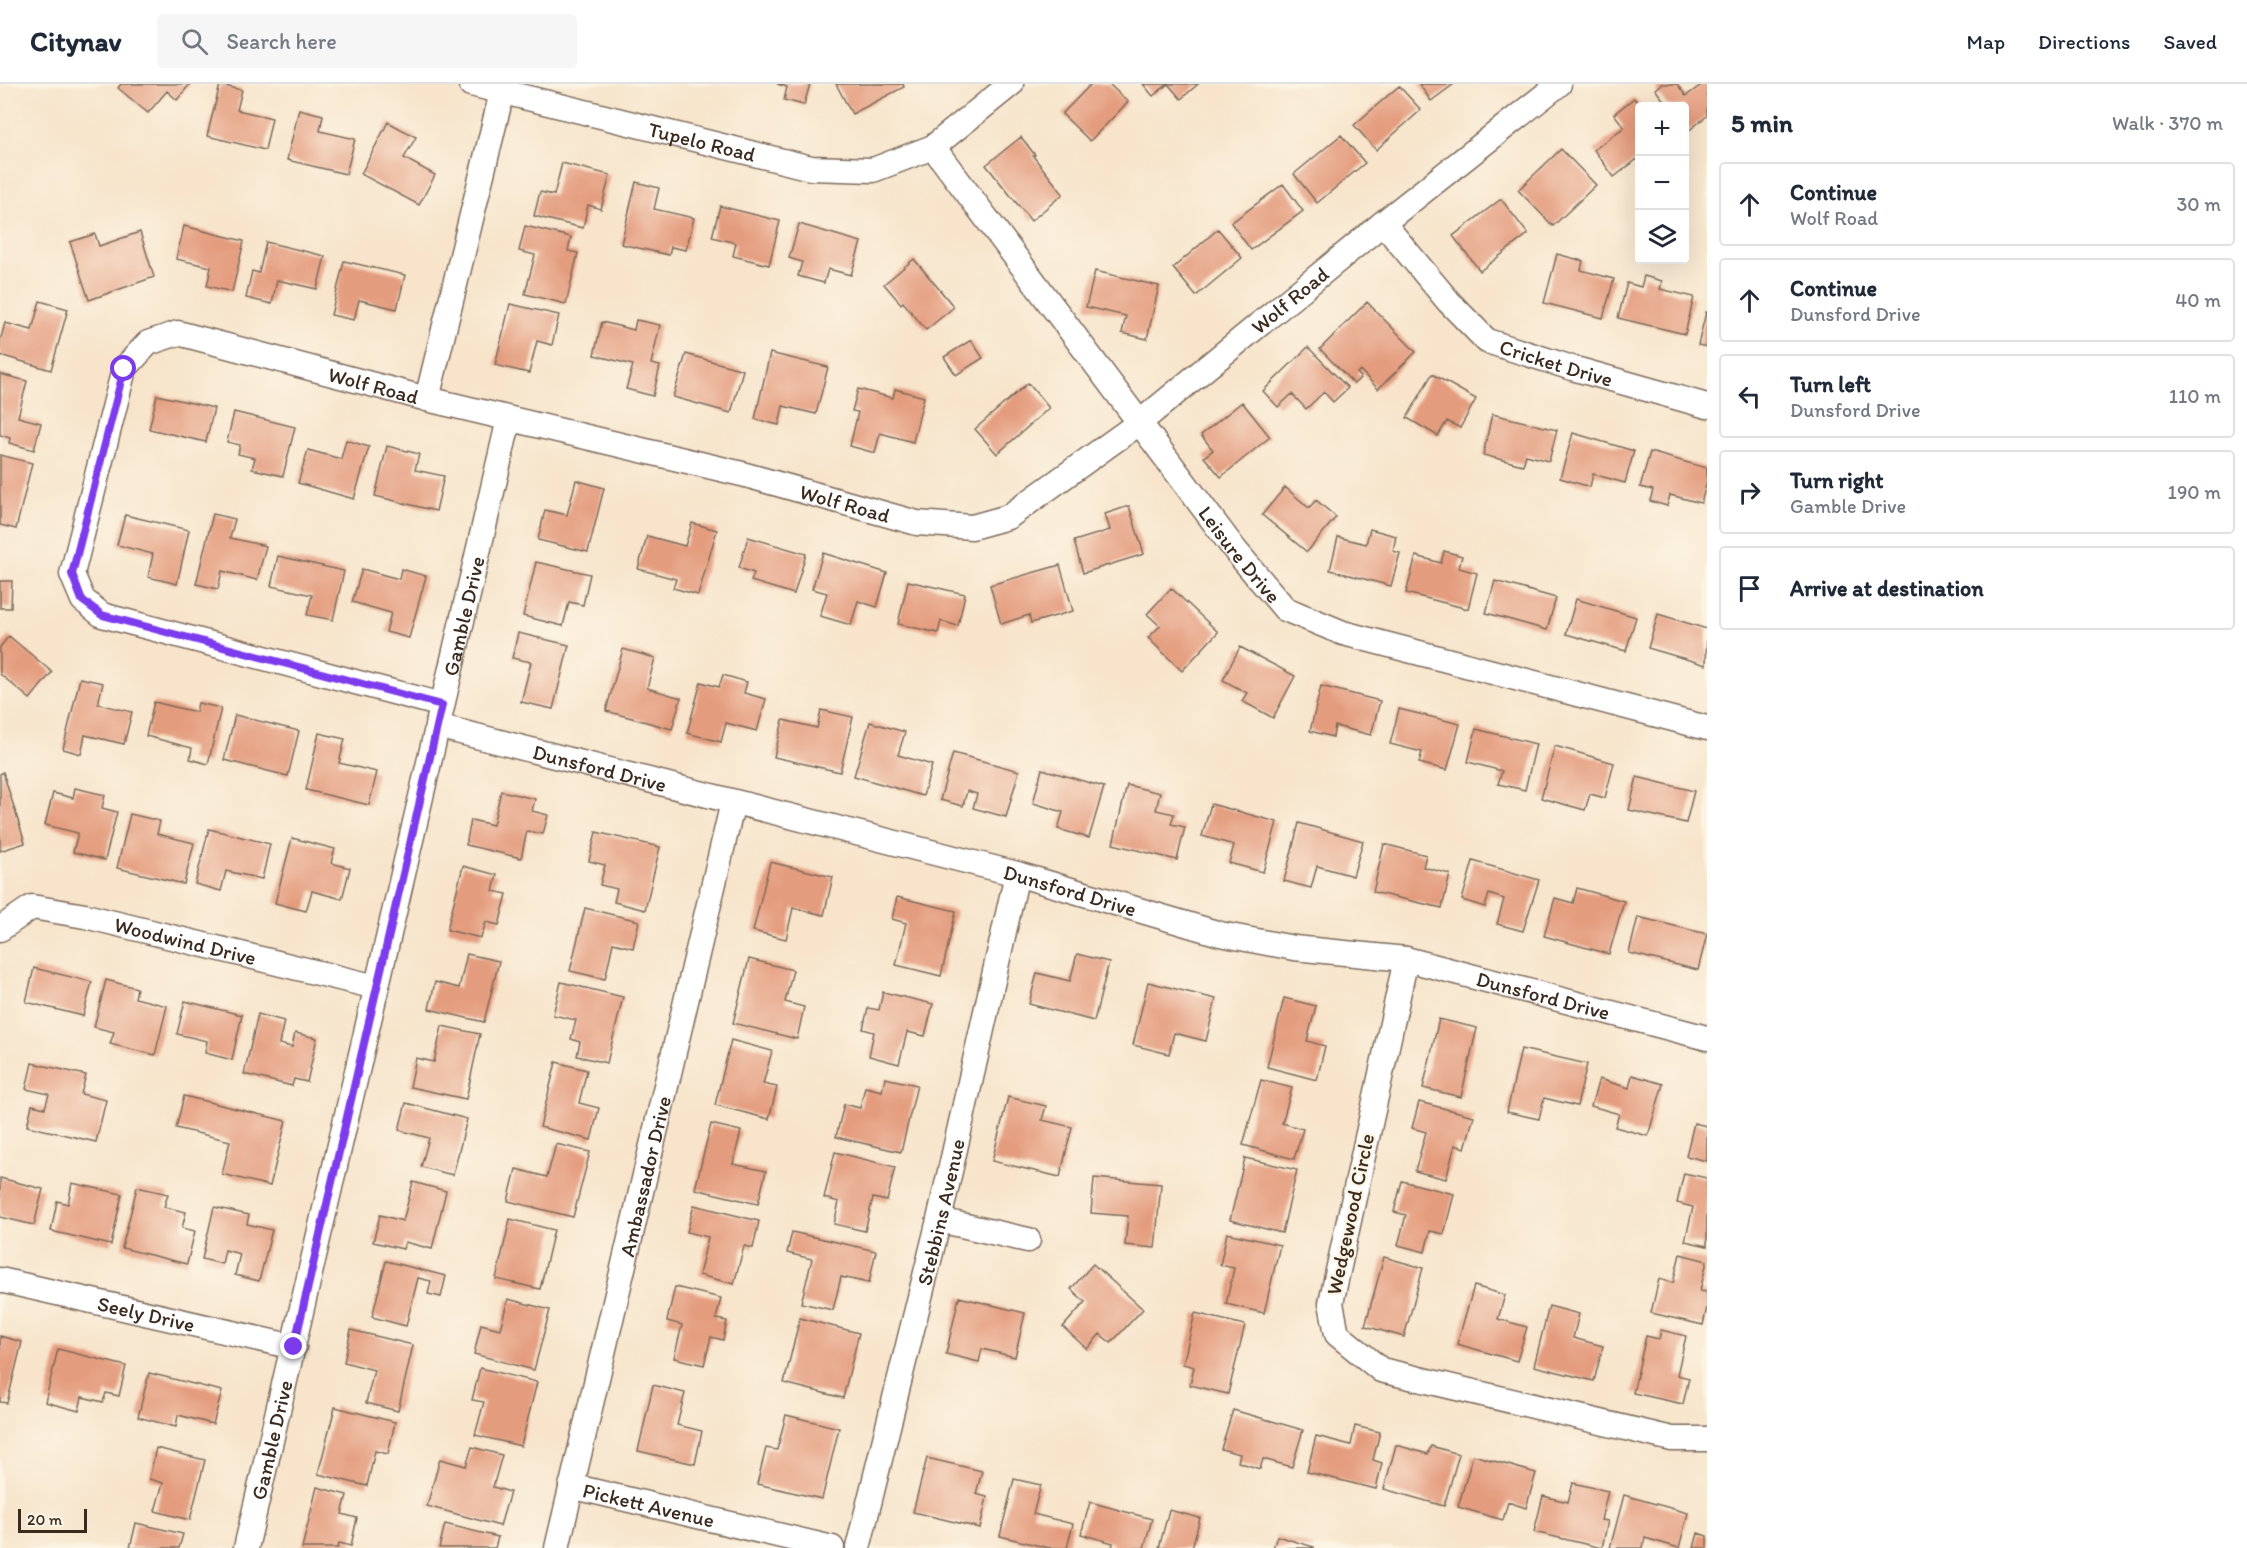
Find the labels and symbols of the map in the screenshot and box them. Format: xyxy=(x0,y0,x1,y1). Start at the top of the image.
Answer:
street label: Tupelo Road xyxy=(646,116,759,166)
street label: Wolf Road xyxy=(1246,260,1334,339)
street label: Cricket Drive xyxy=(1497,333,1616,391)
route start xyxy=(110,355,136,381)
street label: Wolf Road xyxy=(326,361,422,409)
street label: Wolf Road xyxy=(797,478,894,528)
street label: Leisure Drive xyxy=(1194,501,1287,608)
street label: Gamble Drive xyxy=(437,554,489,678)
street label: Dunsford Drive xyxy=(530,738,669,797)
street label: Dunsford Drive xyxy=(1001,859,1139,921)
street label: Woodwind Drive xyxy=(112,911,259,970)
street label: Dunsford Drive xyxy=(1474,966,1613,1025)
street label: Ambassador Drive xyxy=(614,1093,676,1259)
street label: Wedgewood Circle xyxy=(1321,1131,1379,1297)
street label: Stebbins Avenue xyxy=(911,1136,969,1288)
street label: Seely Drive xyxy=(95,1290,197,1337)
route end xyxy=(280,1333,306,1359)
street label: Gamble Drive xyxy=(245,1378,297,1502)
street label: Pickett Avenue xyxy=(581,1477,717,1532)
scale bar xyxy=(18,1506,87,1534)

